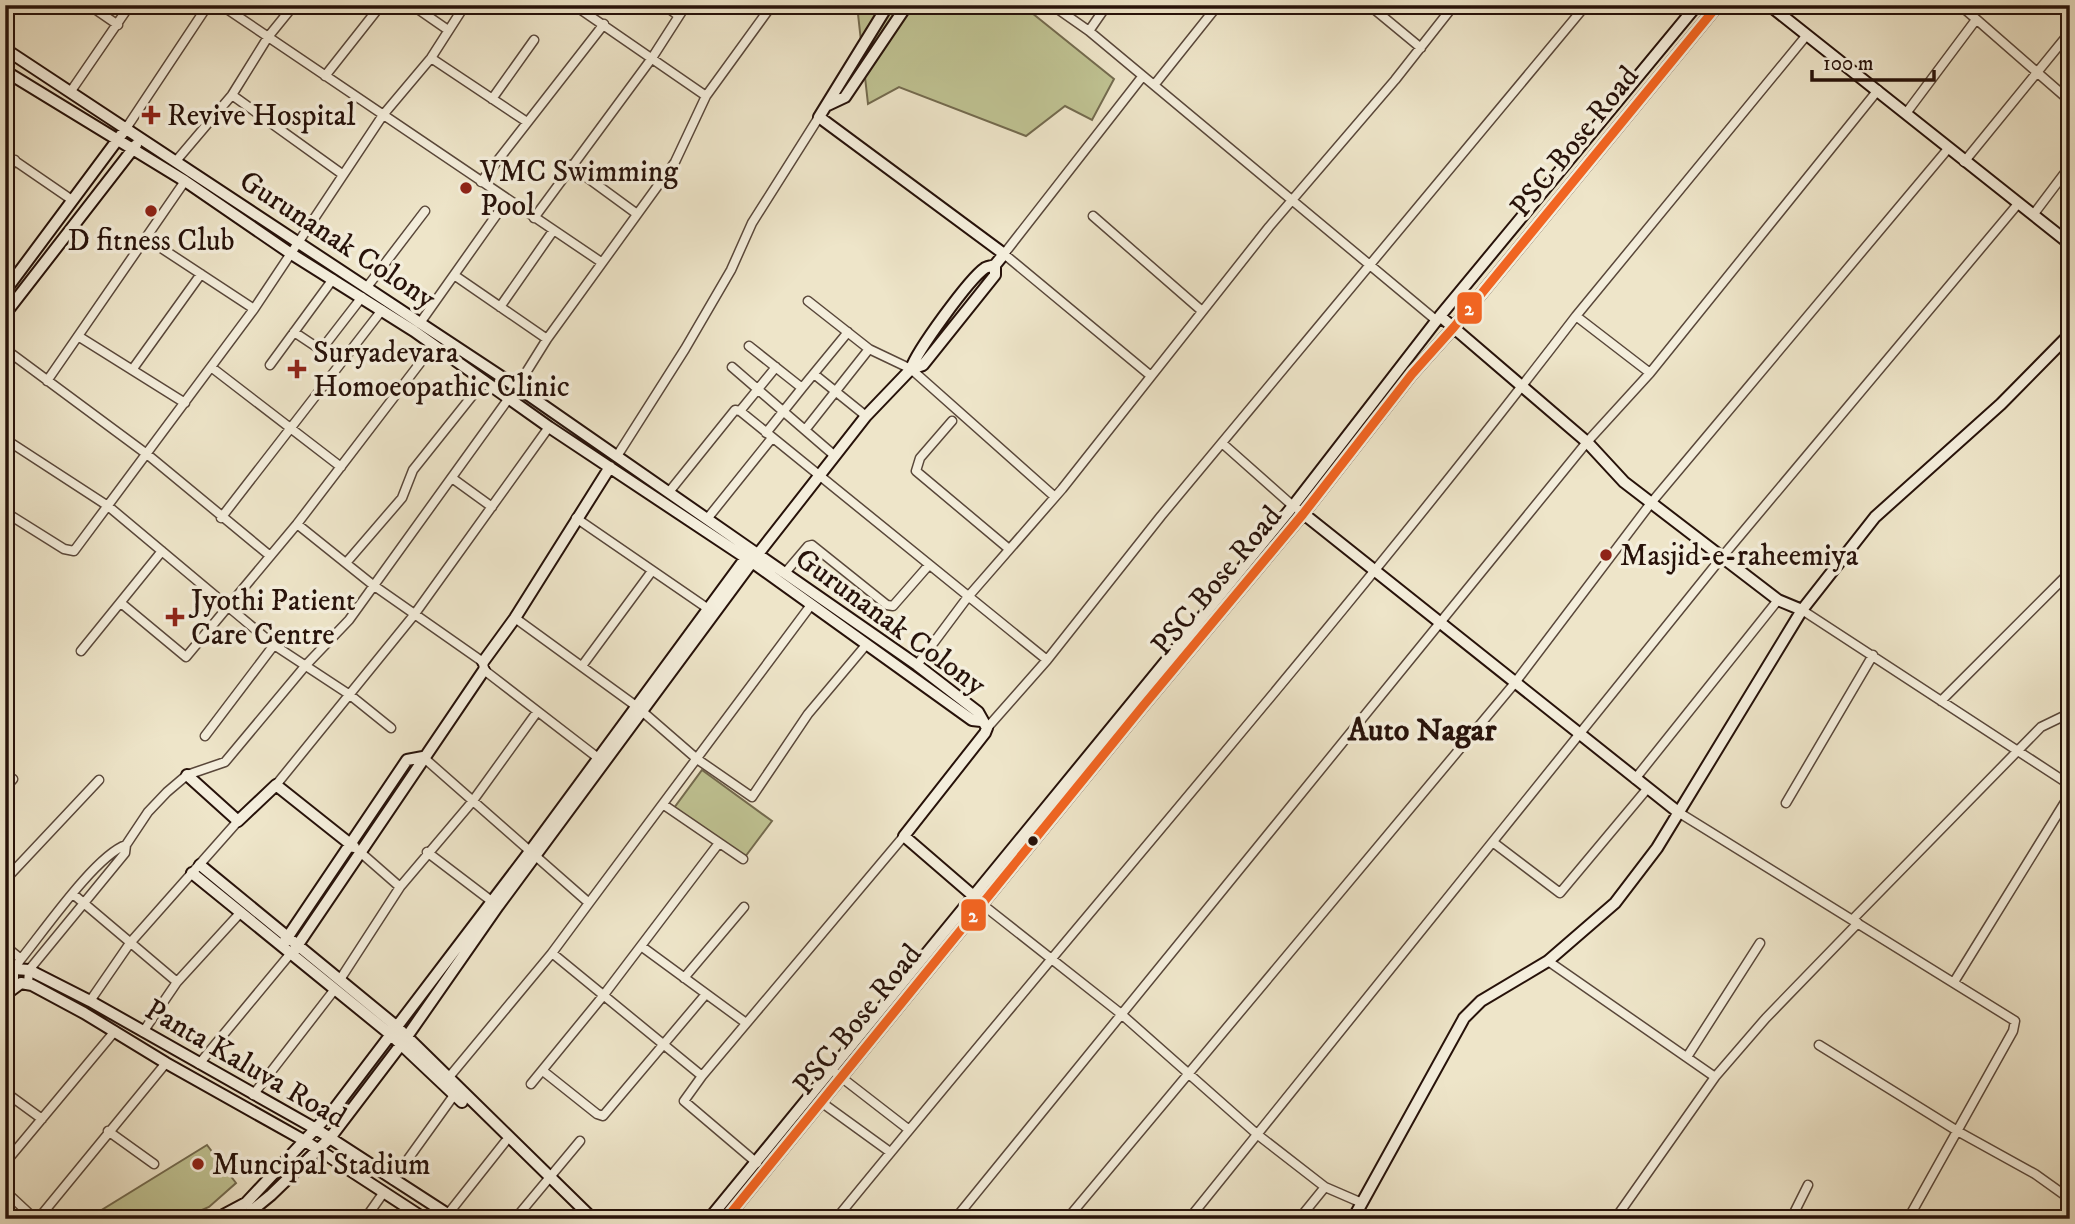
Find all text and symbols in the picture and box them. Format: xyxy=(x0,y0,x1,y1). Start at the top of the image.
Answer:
scale bar xyxy=(1812,38,1935,82)
text: 100 m xyxy=(1823,51,1874,77)
street label: PSC Bose Road xyxy=(1503,59,1647,225)
place label: Revive Hospital xyxy=(167,98,356,135)
marker: Revive Hospital xyxy=(141,105,161,125)
place label: VMC Swimming Pool xyxy=(479,154,678,225)
street label: Gurunanak Colony xyxy=(232,163,443,318)
marker: VMC Swimming Pool xyxy=(458,180,474,196)
marker: D fitness Club xyxy=(143,203,159,219)
place label: D fitness Club xyxy=(67,223,235,260)
line badge: 2 xyxy=(1456,291,1483,325)
text: 2 xyxy=(1464,298,1474,321)
place label: Suryadevara Homoeopathic Clinic xyxy=(313,335,570,406)
marker: Suryadevara Homoeopathic Clinic xyxy=(287,359,307,379)
street label: PSC Bose Road xyxy=(1144,499,1291,663)
place label: Masjid-e-raheemiya xyxy=(1620,538,1859,575)
street label: Gurunanak Colony xyxy=(787,541,993,704)
marker: Masjid-e-raheemiya xyxy=(1598,547,1614,563)
place label: Jyothi Patient Care Centre xyxy=(188,583,356,654)
marker: Jyothi Patient Care Centre xyxy=(165,607,185,627)
district label: Auto Nagar xyxy=(1347,711,1497,751)
unlabelled marker xyxy=(1026,834,1040,848)
line badge: 2 xyxy=(960,898,987,932)
text: 2 xyxy=(968,905,978,928)
street label: PSC Bose Road xyxy=(786,937,930,1103)
street label: Panta Kaluva Road xyxy=(138,992,352,1137)
place label: Muncipal Stadium xyxy=(212,1147,431,1184)
marker: Muncipal Stadium xyxy=(190,1156,206,1172)

